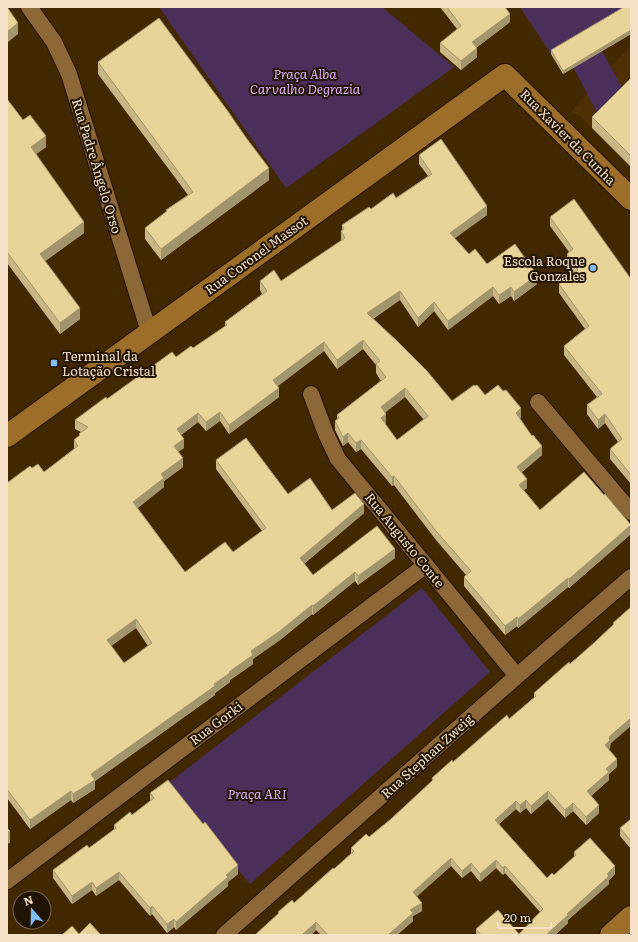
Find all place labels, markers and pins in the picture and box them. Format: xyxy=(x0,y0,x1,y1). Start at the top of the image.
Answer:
place label: Escola Roque Gonzales xyxy=(504,251,585,285)
marker: Escola Roque Gonzales xyxy=(588,263,598,273)
place label: Terminal da Lotação Cristal xyxy=(62,346,156,380)
marker: Terminal da Lotação Cristal xyxy=(49,358,59,368)

